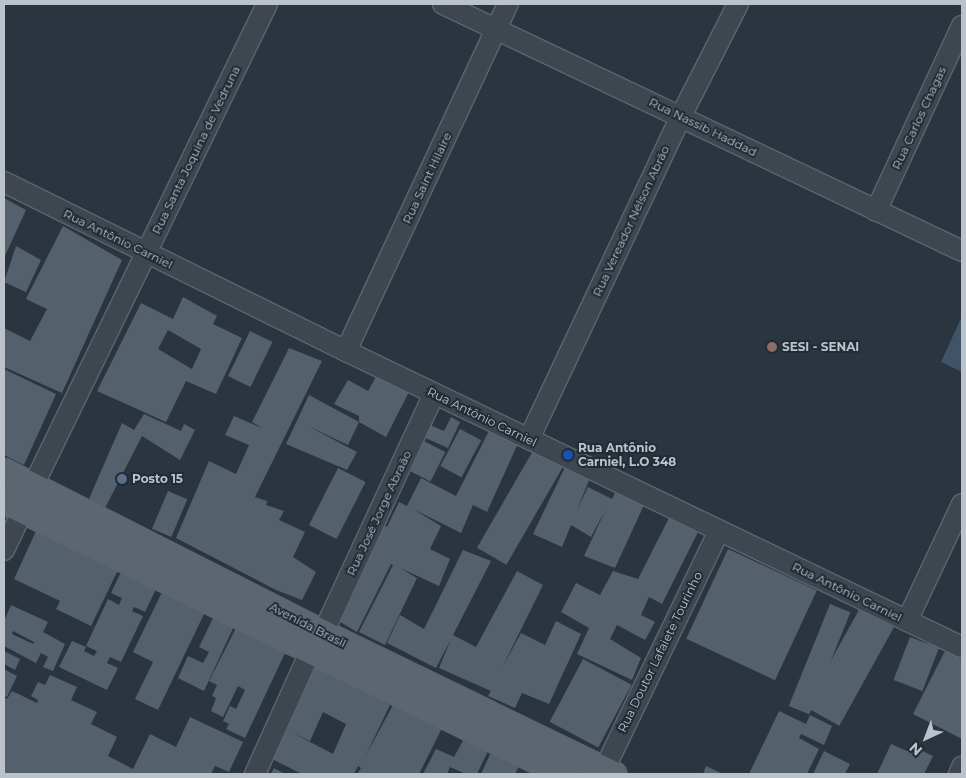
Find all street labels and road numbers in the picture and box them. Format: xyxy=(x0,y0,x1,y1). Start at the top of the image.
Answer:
street label: Rua Santa Joquina de Vedruna xyxy=(149,64,243,236)
street label: Rua Carlos Chagas xyxy=(889,64,949,172)
street label: Rua Nassib Haddad xyxy=(647,95,759,159)
street label: Rua Saint Hilaire xyxy=(400,130,454,226)
street label: Rua Vereador Nélson Abrão xyxy=(590,143,672,299)
street label: Rua Antônio Carniel xyxy=(61,206,175,272)
street label: Rua Antônio Carniel xyxy=(425,384,539,450)
street label: Rua José Jorge Abraão xyxy=(344,448,414,578)
street label: Rua Antônio Carniel xyxy=(790,559,904,625)
street label: Rua Doutor Lafaiete Tourinho xyxy=(615,569,705,735)
street label: Avenida Brasil xyxy=(267,599,349,651)

